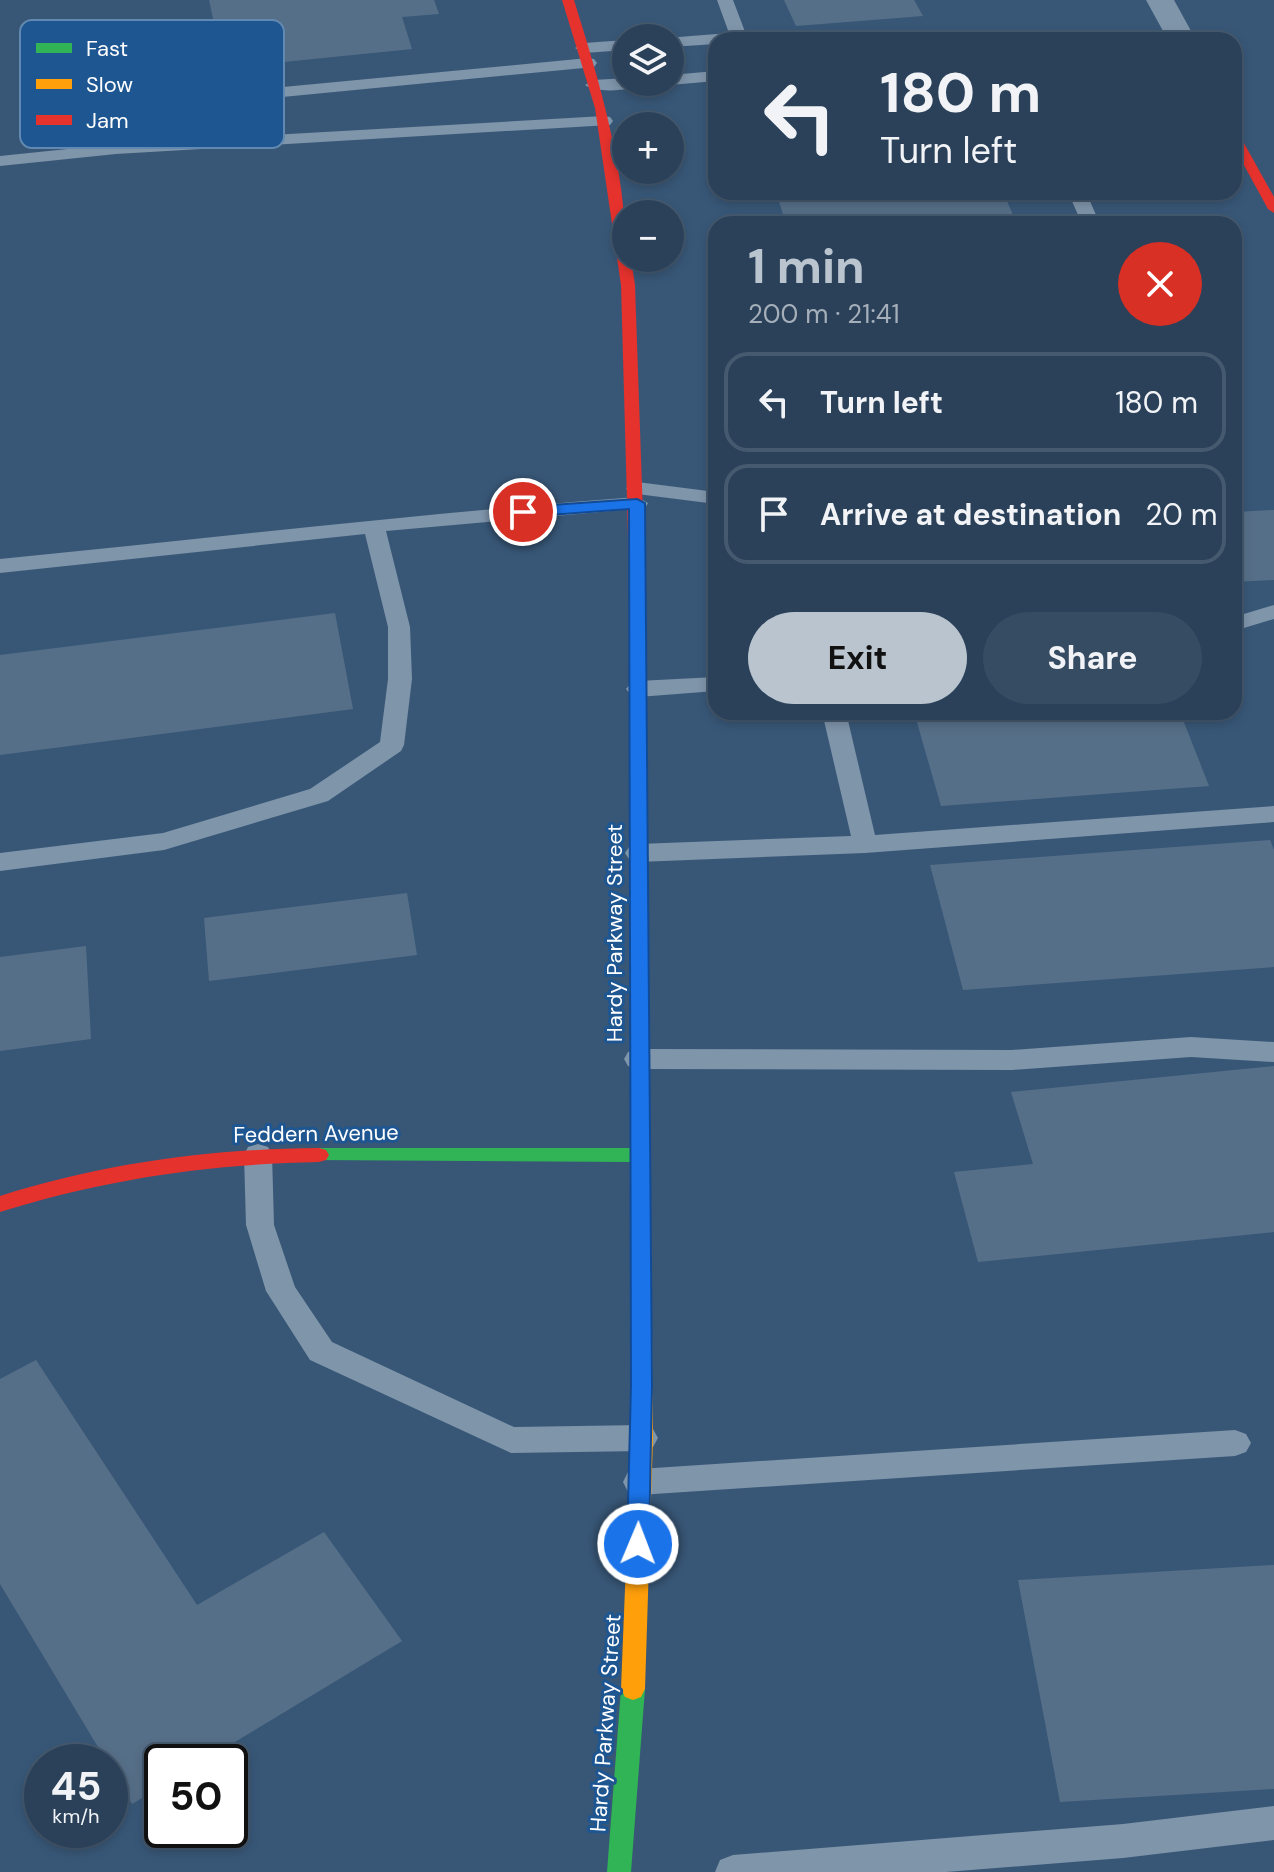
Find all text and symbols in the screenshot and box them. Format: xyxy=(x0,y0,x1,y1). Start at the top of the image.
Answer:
legend xyxy=(20,20,284,148)
map controls xyxy=(612,24,684,272)
button: layers xyxy=(612,24,684,96)
text: Fast xyxy=(86,34,128,63)
text: 180 m xyxy=(880,56,1041,129)
icon: left xyxy=(748,64,852,168)
text: Slow xyxy=(86,70,133,99)
text: Jam xyxy=(86,106,129,135)
button: + xyxy=(612,112,684,184)
text: Turn left xyxy=(880,127,1017,174)
button: − xyxy=(612,200,684,272)
text: 1 min xyxy=(748,235,865,298)
button: close xyxy=(1118,242,1202,326)
text: 200 m · 21:41 xyxy=(748,297,900,331)
icon: left xyxy=(752,380,796,424)
text: Turn left xyxy=(820,383,943,422)
text: 180 m xyxy=(1115,383,1198,422)
pin xyxy=(489,478,557,546)
icon: arrive xyxy=(501,490,545,534)
icon: arrive xyxy=(752,492,796,536)
text: Arrive at destination xyxy=(820,495,1121,534)
text: 20 m xyxy=(1145,495,1217,534)
button: Exit xyxy=(748,612,967,704)
button: Share xyxy=(983,612,1202,704)
street label: Hardy Parkway Street xyxy=(600,824,629,1042)
street label: Feddern Avenue xyxy=(233,1118,399,1149)
position arrow xyxy=(596,1502,680,1586)
street label: Hardy Parkway Street xyxy=(583,1613,628,1833)
speed limit sign: 50 xyxy=(144,1744,248,1848)
text: 45 xyxy=(51,1760,101,1812)
text: km/h xyxy=(52,1803,100,1829)

